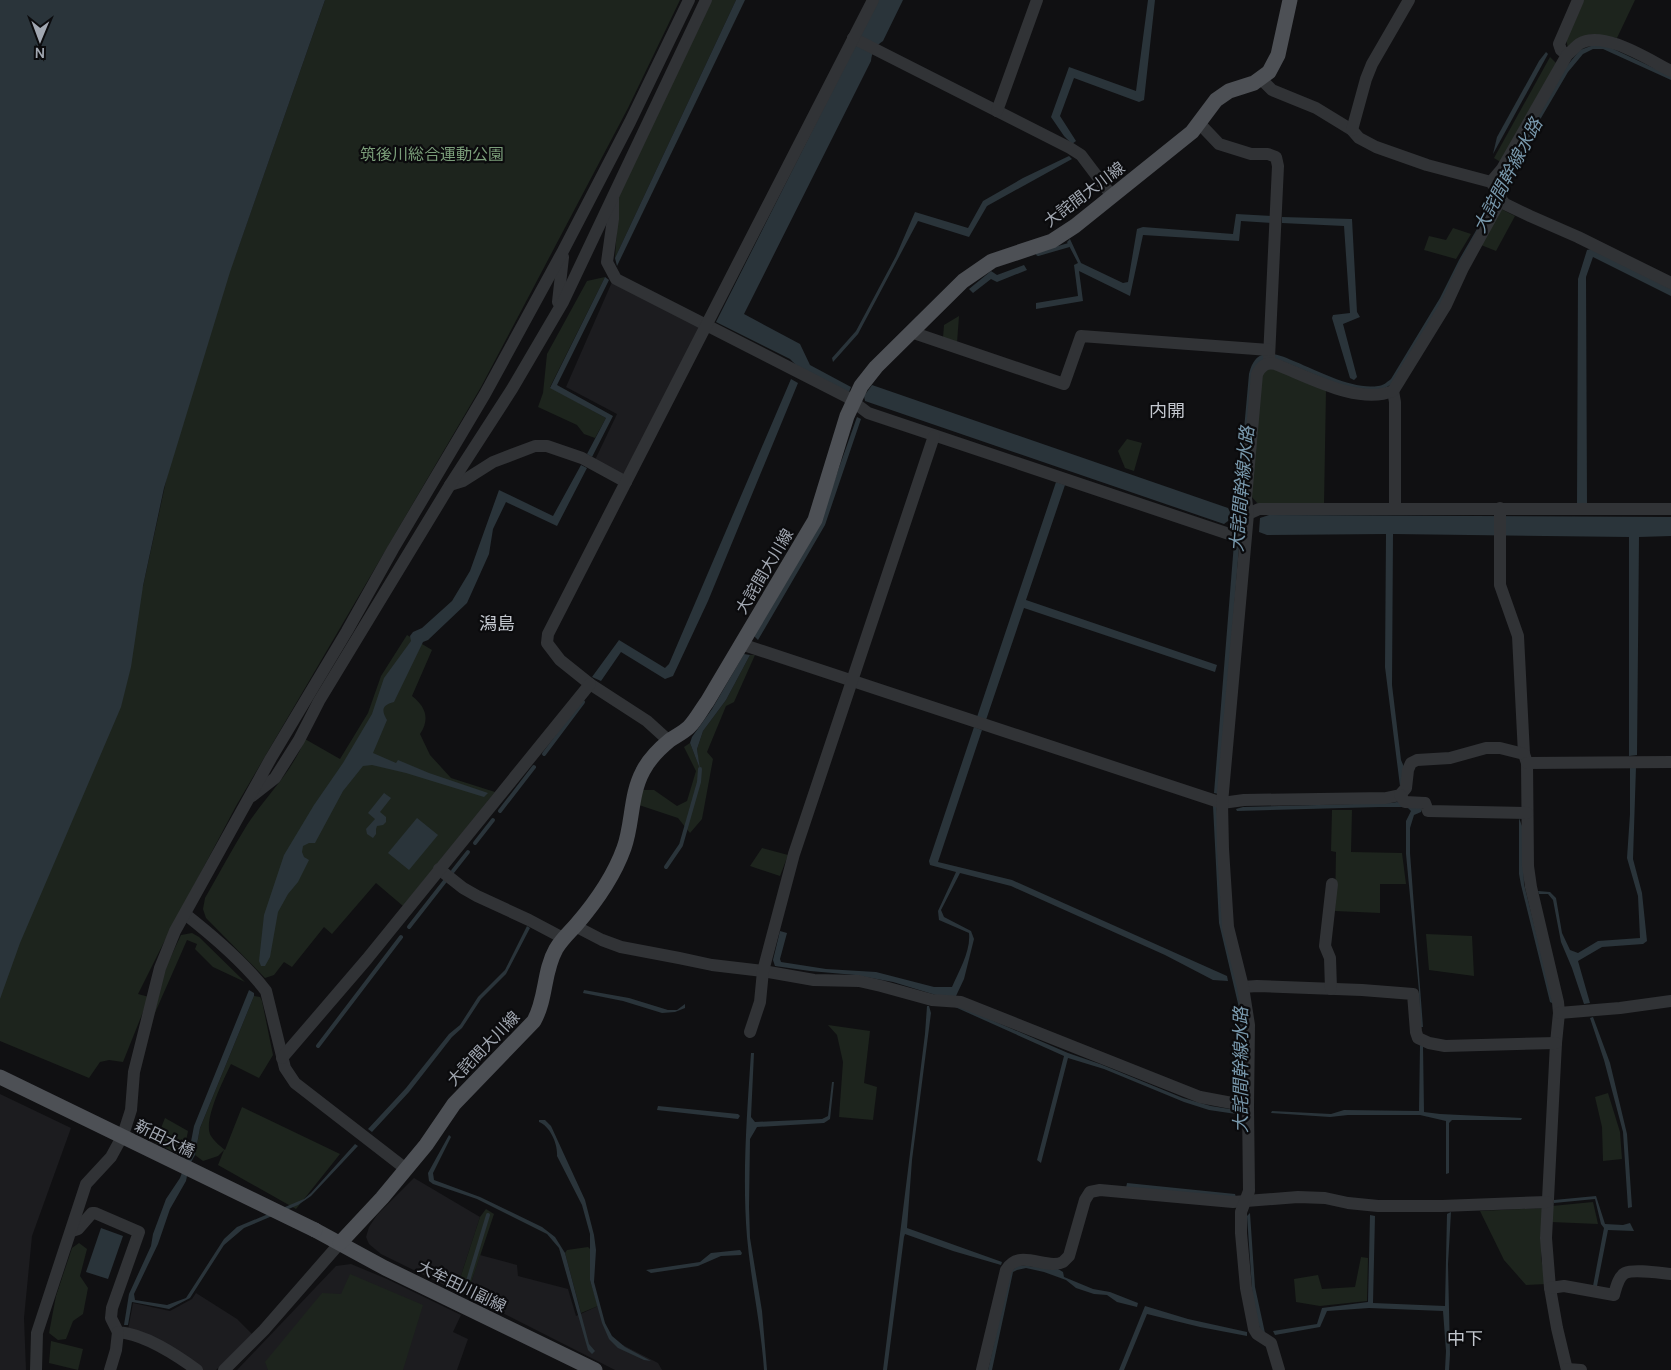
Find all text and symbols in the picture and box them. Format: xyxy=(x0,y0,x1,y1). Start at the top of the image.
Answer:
north arrow xyxy=(15,15,65,65)
text: N xyxy=(35,44,45,63)
water label: 大詫間幹線水路 xyxy=(1467,112,1548,236)
park label: 筑後川総合運動公園 xyxy=(360,143,504,165)
street label: 大詫間大川線 xyxy=(1039,156,1129,232)
district label: 内開 xyxy=(1149,398,1185,422)
water label: 大詫間幹線水路 xyxy=(1224,423,1259,553)
street label: 大詫間大川線 xyxy=(730,524,798,618)
district label: 潟島 xyxy=(479,611,515,635)
water label: 大詫間幹線水路 xyxy=(1228,1005,1252,1133)
street label: 大詫間大川線 xyxy=(442,1006,524,1090)
street label: 新田大橋 xyxy=(131,1114,199,1162)
street label: 大牟田川副線 xyxy=(414,1255,510,1317)
district label: 中下 xyxy=(1447,1326,1483,1350)

